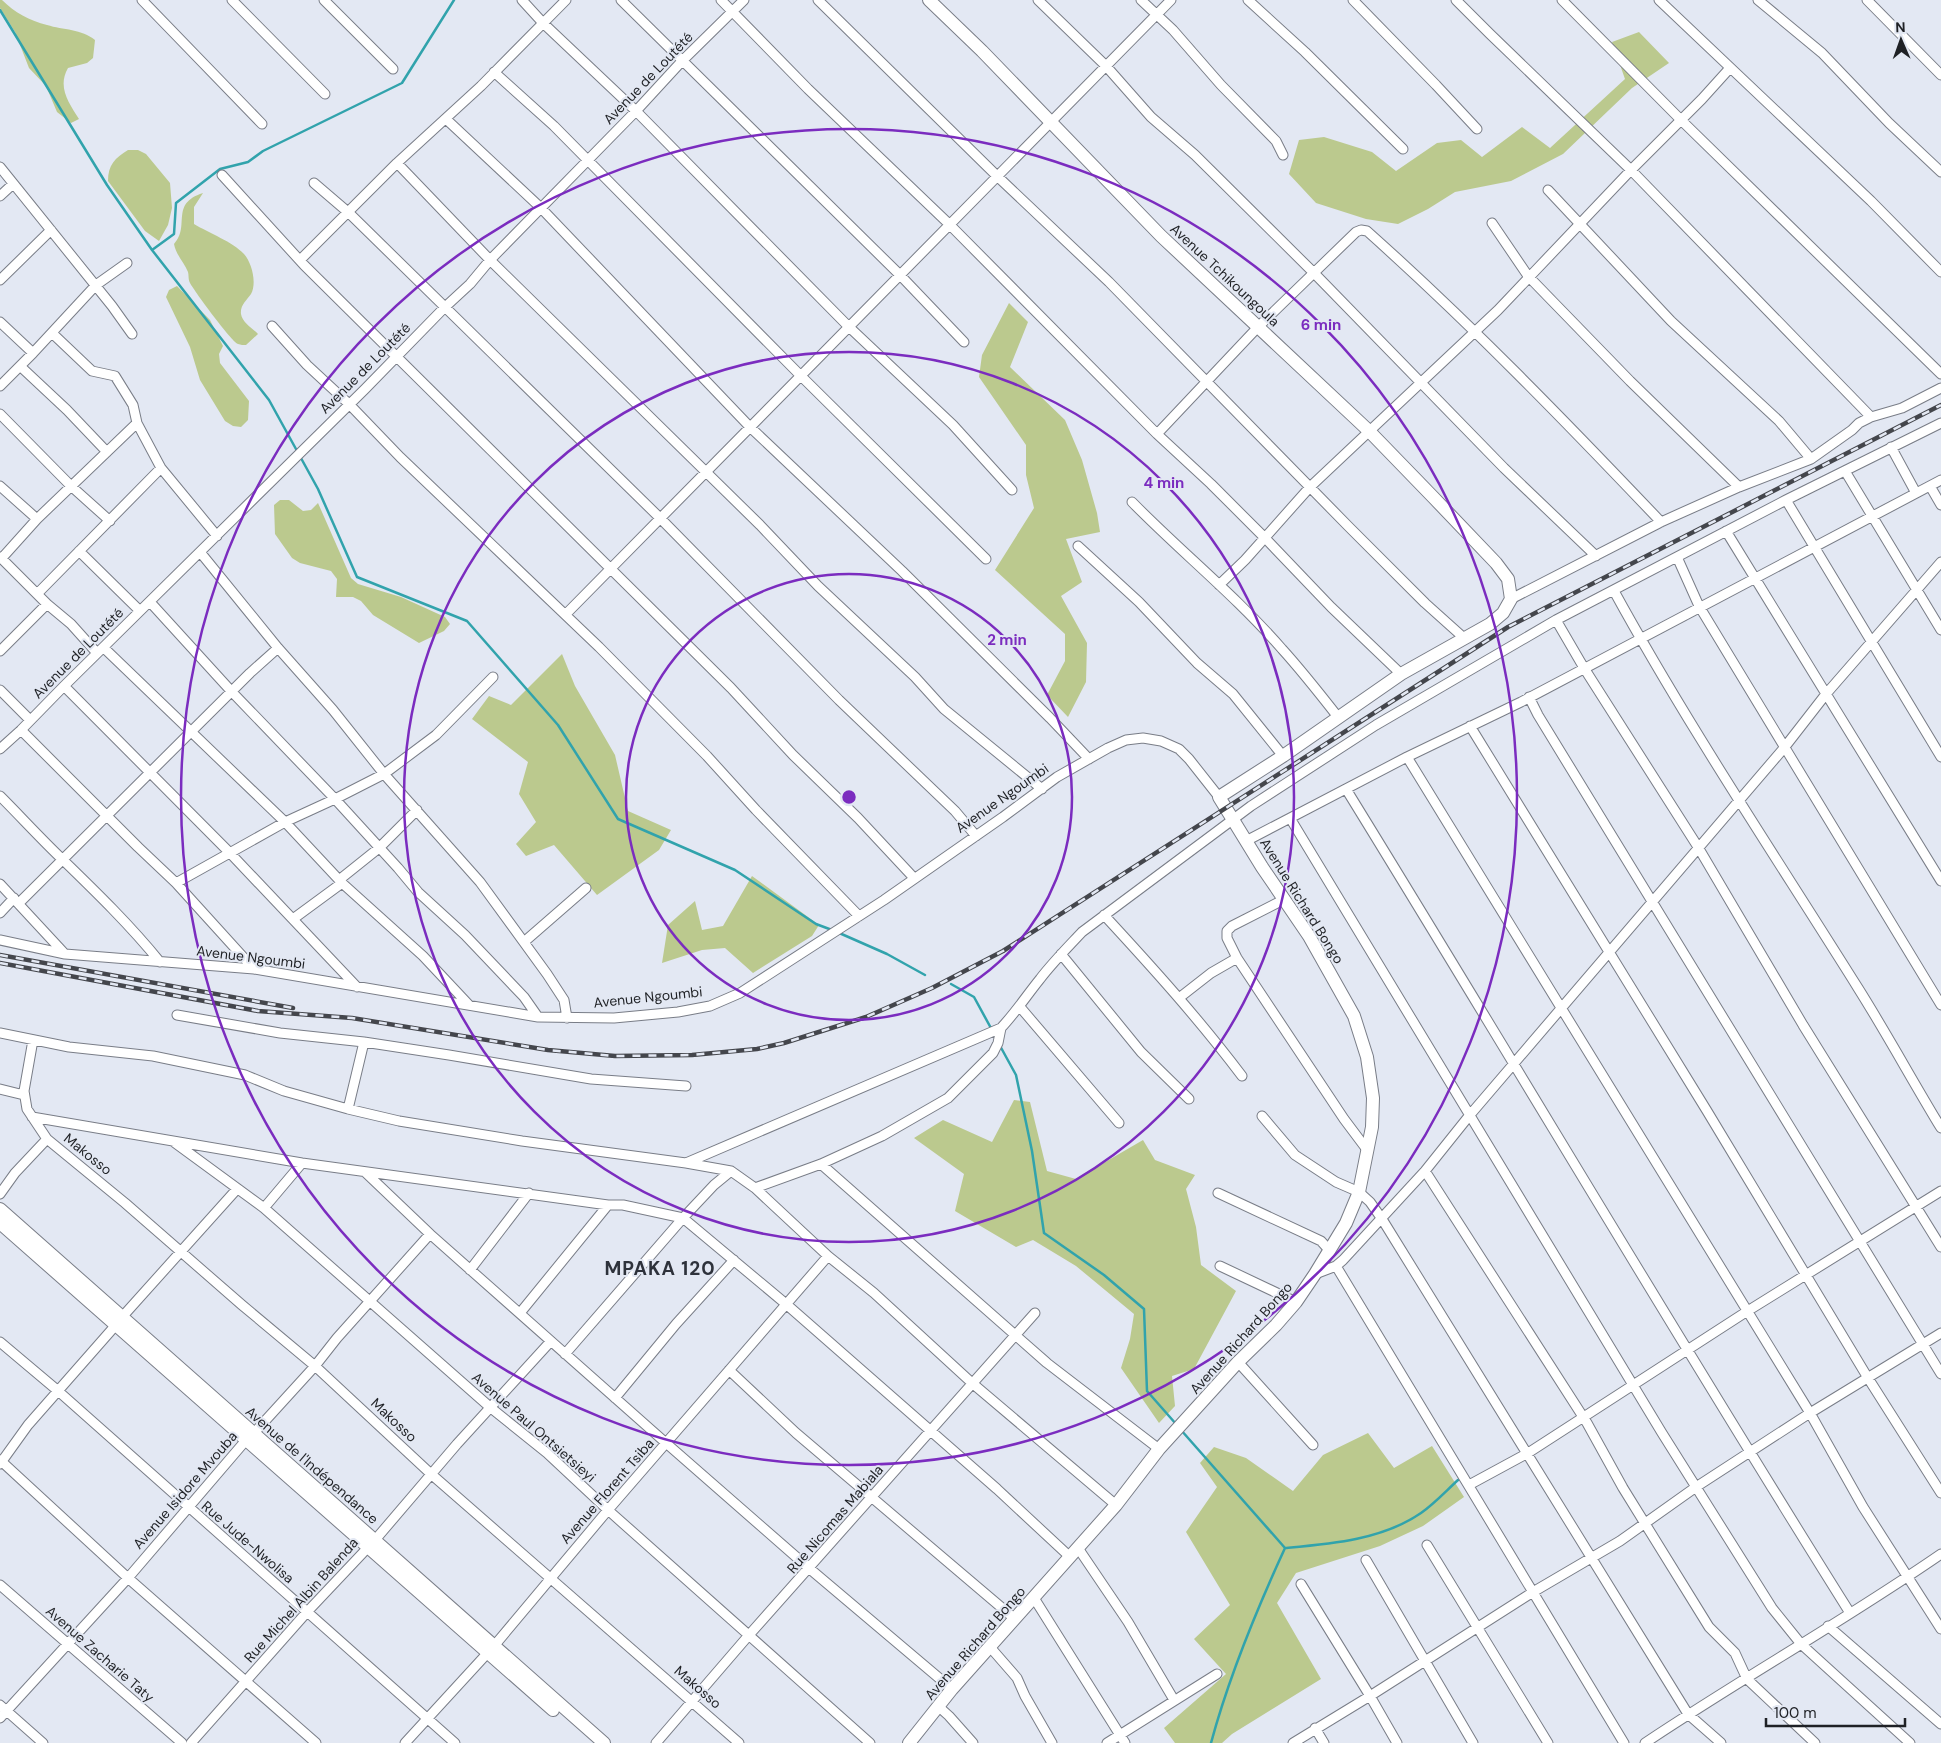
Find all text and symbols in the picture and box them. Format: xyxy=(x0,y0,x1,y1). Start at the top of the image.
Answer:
north arrow xyxy=(1876,15,1926,65)
text: N xyxy=(1895,18,1906,36)
street label: Avenue de Loutété xyxy=(599,28,697,128)
street label: Avenue Tchikoungoula xyxy=(1167,220,1283,330)
text: 6 min xyxy=(1301,315,1341,335)
street label: Avenue de Loutété xyxy=(316,319,414,417)
text: 4 min xyxy=(1144,473,1184,493)
street label: Avenue de Loutété xyxy=(29,604,127,702)
text: 2 min xyxy=(987,630,1027,650)
street label: Avenue Ngoumbi xyxy=(952,759,1052,837)
centre of rings xyxy=(840,788,858,806)
street label: Avenue Richard Bongo xyxy=(1256,835,1348,967)
street label: Avenue Ngoumbi xyxy=(196,941,306,973)
street label: Avenue Ngoumbi xyxy=(593,982,703,1012)
street label: Makosso xyxy=(60,1129,116,1179)
district label: MPAKA 120 xyxy=(604,1256,716,1281)
street label: Avenue Richard Bongo xyxy=(1186,1278,1296,1398)
street label: Avenue Paul Ontsietsieyi xyxy=(468,1368,600,1486)
street label: Makosso xyxy=(367,1394,421,1446)
street label: Avenue de l'Indépendance xyxy=(242,1402,382,1528)
street label: Avenue Isidore Mvouba xyxy=(129,1427,241,1553)
street label: Avenue Florent Tsiba xyxy=(556,1435,658,1547)
street label: Rue Nicomas Mabiala xyxy=(783,1461,887,1577)
street label: Rue Jude-Nwolisa xyxy=(198,1497,298,1587)
street label: Rue Michel Albin Balenda xyxy=(240,1534,362,1666)
street label: Avenue Richard Bongo xyxy=(921,1582,1029,1704)
street label: Avenue Zacharie Taty xyxy=(42,1602,158,1706)
street label: Makosso xyxy=(671,1662,725,1712)
scale bar xyxy=(1766,1696,1905,1728)
text: 100 m xyxy=(1774,1703,1817,1723)

